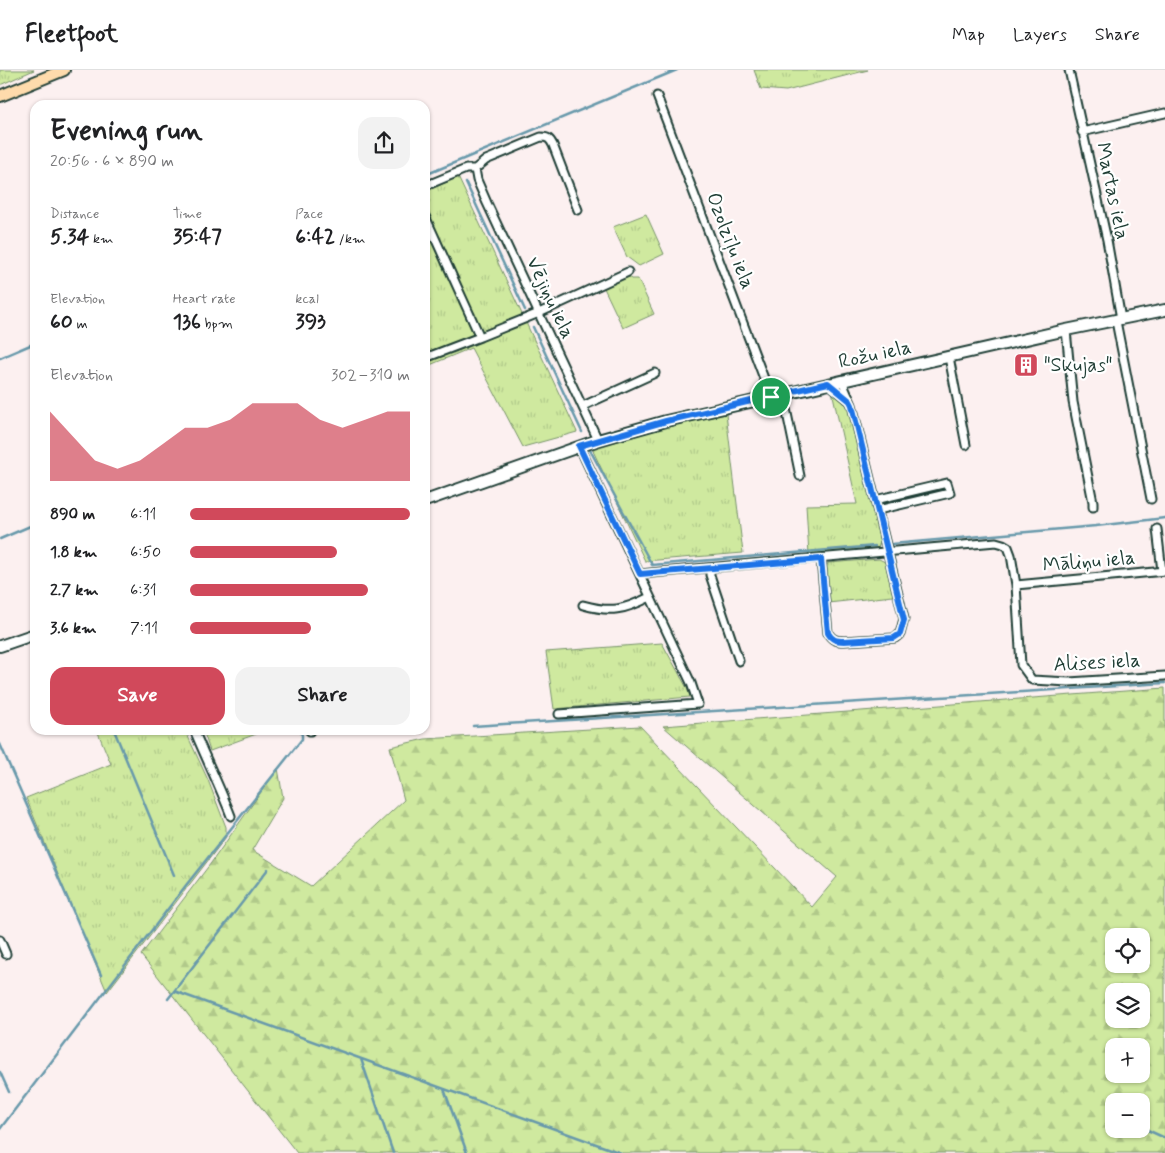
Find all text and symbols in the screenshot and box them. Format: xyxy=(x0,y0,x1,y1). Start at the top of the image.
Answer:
text: Fleetfoot xyxy=(25,19,118,50)
text: Map xyxy=(952,23,985,47)
text: Layers xyxy=(1013,23,1067,47)
text: Share xyxy=(1095,23,1140,47)
text: Evening run xyxy=(50,113,203,150)
button: share xyxy=(358,117,410,169)
street label: Martas iela xyxy=(1089,140,1135,242)
text: 20:56 · 6 × 890 m xyxy=(50,151,174,172)
street label: Ozolzīļu iela xyxy=(699,189,761,293)
text: Distance xyxy=(50,205,99,223)
text: Time xyxy=(173,205,202,223)
text: Pace xyxy=(295,205,323,223)
text: 5.34 xyxy=(50,223,89,251)
text: 35:47 xyxy=(173,223,222,251)
text: 6:42 xyxy=(295,223,335,251)
text: km xyxy=(89,230,113,248)
text: /km xyxy=(335,230,365,248)
street label: Vējiņu iela xyxy=(519,252,581,344)
text: Elevation xyxy=(50,290,105,308)
text: Heart rate xyxy=(173,290,236,308)
text: kcal xyxy=(295,290,319,308)
text: 60 xyxy=(50,308,73,336)
text: 136 xyxy=(173,308,201,336)
text: 393 xyxy=(295,308,326,336)
text: m xyxy=(73,315,88,333)
text: bpm xyxy=(201,315,233,333)
street label: Rožu iela xyxy=(836,334,914,376)
building icon: "Skujas" xyxy=(1013,352,1039,378)
place label: "Skujas" xyxy=(1044,352,1112,379)
text: Elevation xyxy=(50,365,113,386)
text: 302–310 m xyxy=(331,365,410,386)
pin xyxy=(750,376,792,418)
icon: arrive xyxy=(757,383,785,411)
text: 890 m xyxy=(50,504,95,525)
text: 6:11 xyxy=(130,504,157,525)
text: 1.8 km xyxy=(50,542,97,563)
text: 6:50 xyxy=(130,542,161,563)
street label: Māliņu iela xyxy=(1042,545,1136,579)
text: 2.7 km xyxy=(50,580,99,601)
text: 6:31 xyxy=(130,580,157,601)
text: 3.6 km xyxy=(50,618,96,639)
text: 7:11 xyxy=(130,618,158,639)
street label: Alises iela xyxy=(1053,647,1141,679)
button: Save xyxy=(50,667,225,725)
button: Share xyxy=(235,667,410,725)
map controls xyxy=(1105,928,1150,1138)
button: locate xyxy=(1105,928,1150,973)
button: layers xyxy=(1105,983,1150,1028)
button: + xyxy=(1105,1038,1150,1083)
button: − xyxy=(1105,1093,1150,1138)

